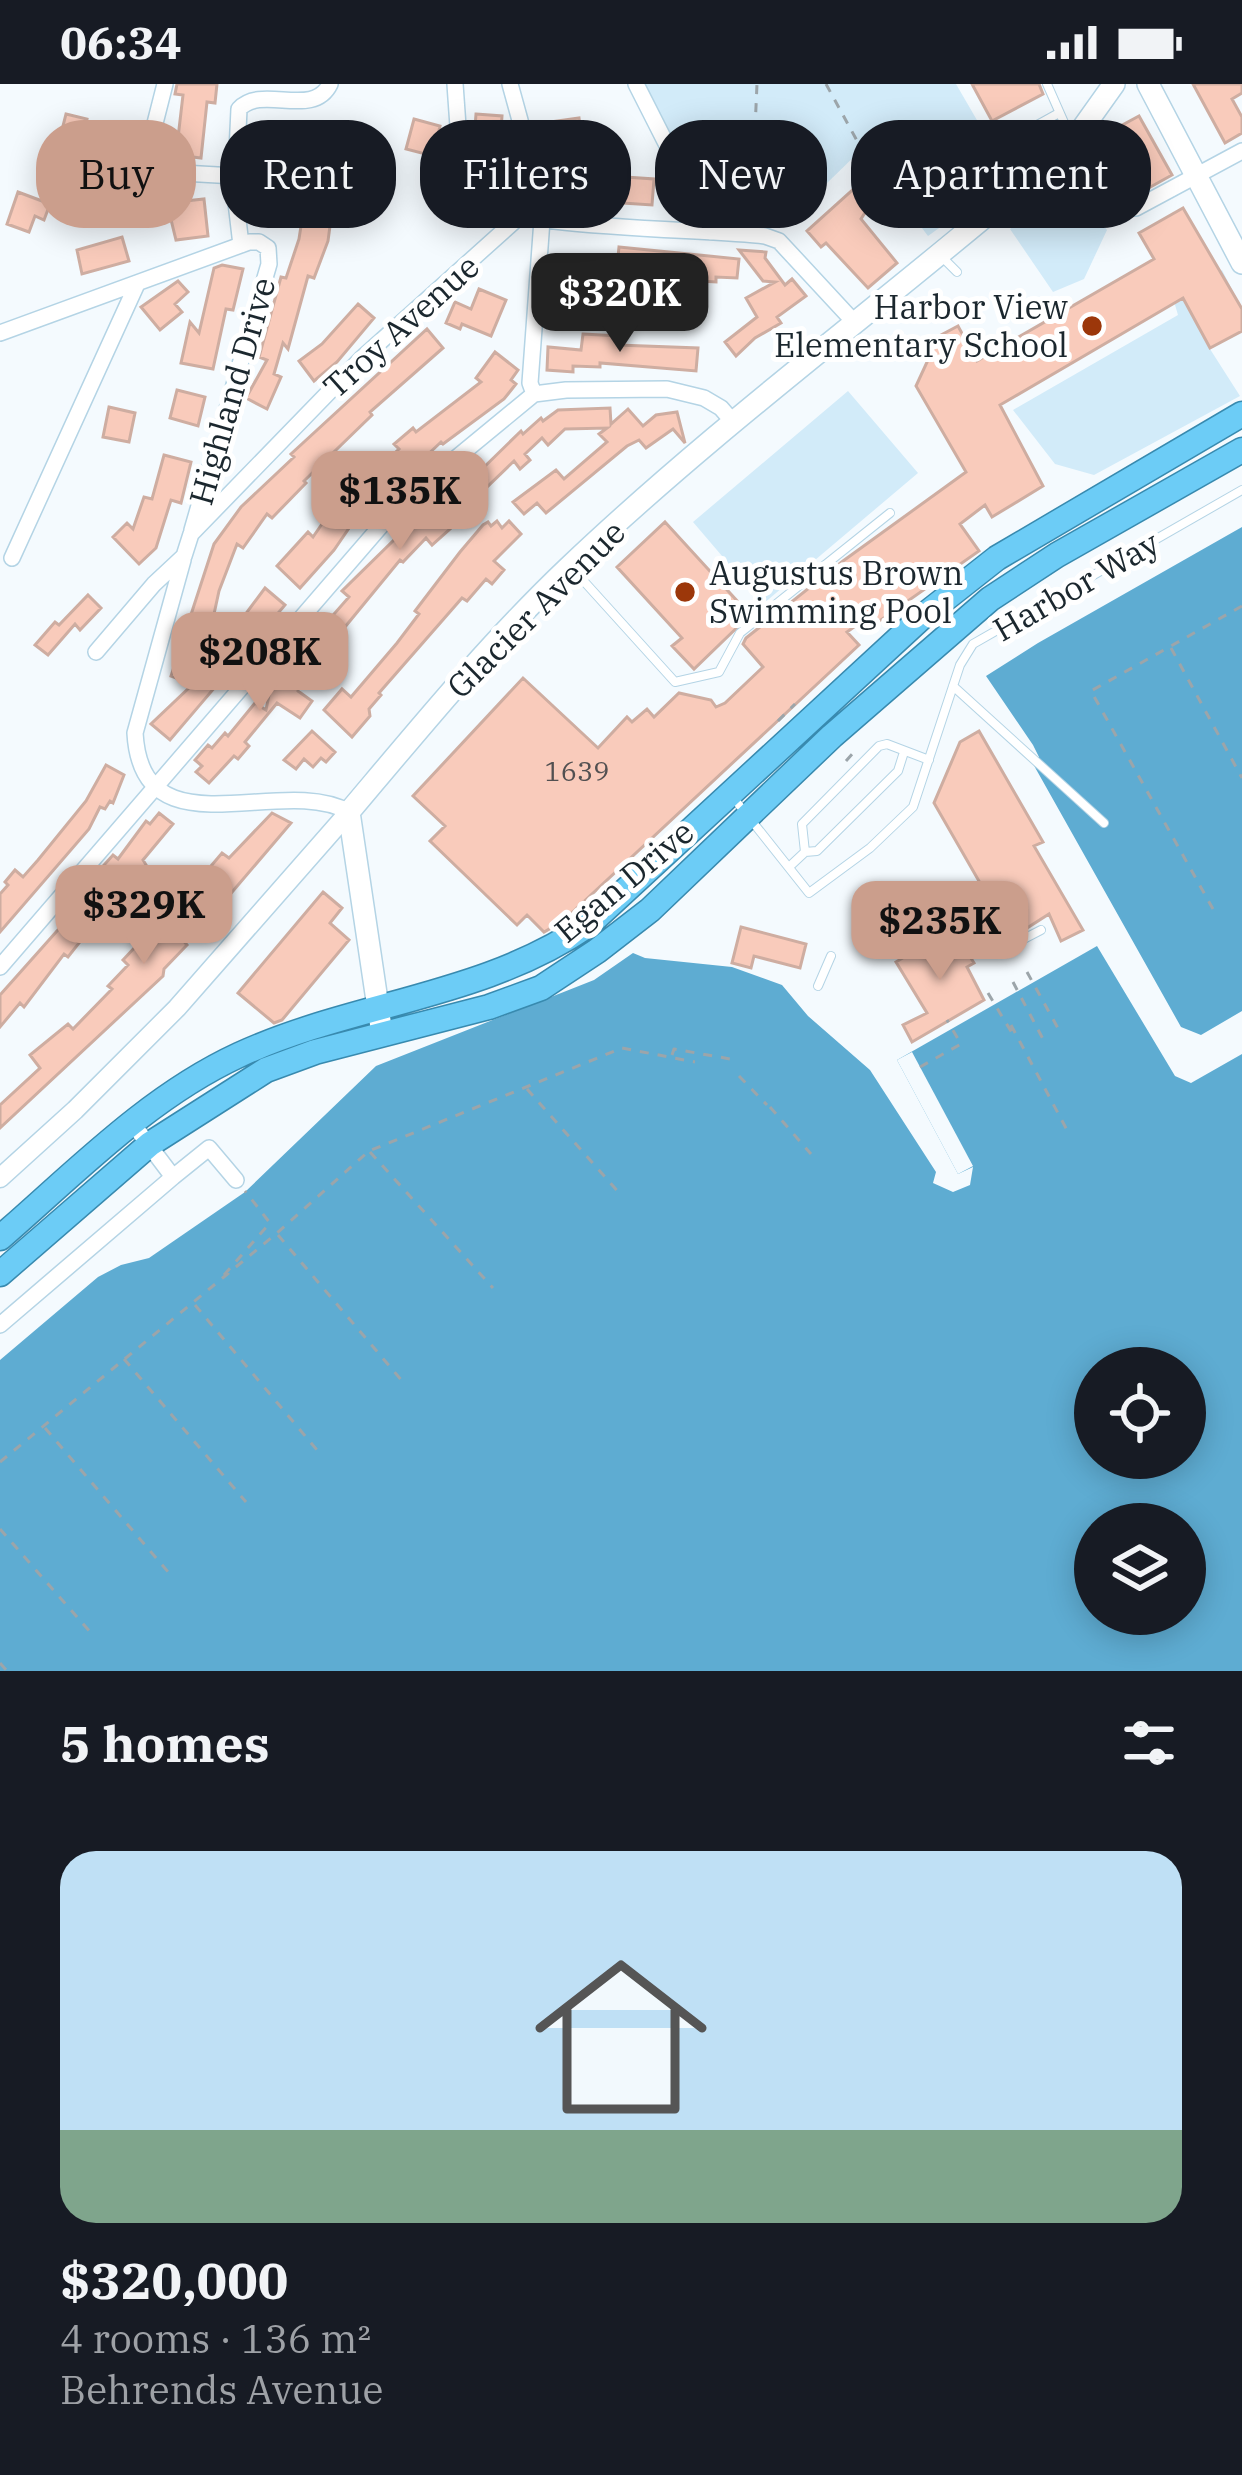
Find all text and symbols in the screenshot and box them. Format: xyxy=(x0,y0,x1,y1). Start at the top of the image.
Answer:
text: 06:34 xyxy=(60,13,182,71)
chip: Buy xyxy=(36,120,196,228)
chip: Rent xyxy=(220,120,396,228)
chip: Filters xyxy=(420,120,631,228)
chip: New xyxy=(655,120,827,228)
chip: Apartment xyxy=(851,120,1151,228)
street label: Troy Avenue xyxy=(314,244,488,407)
pin: $320K xyxy=(536,253,704,355)
text: $320K xyxy=(558,266,682,317)
street label: Highland Drive xyxy=(178,272,285,510)
place label: Harbor View Elementary School xyxy=(774,285,1068,366)
marker: Harbor View Elementary School xyxy=(1079,313,1105,339)
pin: $135K xyxy=(316,451,484,553)
text: $135K xyxy=(338,464,462,515)
street label: Glacier Avenue xyxy=(437,510,634,707)
street label: Harbor Way xyxy=(985,521,1167,650)
place label: Augustus Brown Swimming Pool xyxy=(709,551,963,632)
marker: Augustus Brown Swimming Pool xyxy=(672,579,698,605)
pin: $208K xyxy=(176,612,344,714)
text: $208K xyxy=(198,625,322,676)
house number: 1639 xyxy=(545,753,609,788)
street label: Egan Drive xyxy=(545,810,702,951)
pin: $329K xyxy=(60,865,228,967)
text: $329K xyxy=(82,878,206,929)
pin: $235K xyxy=(856,881,1024,983)
text: $235K xyxy=(878,894,1002,945)
map controls xyxy=(1074,1347,1206,1635)
button: locate xyxy=(1074,1347,1206,1479)
button: layers xyxy=(1074,1503,1206,1635)
text: 5 homes xyxy=(60,1710,270,1776)
icon: filters xyxy=(1116,1710,1182,1776)
icon: home xyxy=(513,1929,729,2145)
text: $320,000 xyxy=(60,2247,288,2313)
text: 4 rooms · 136 m² xyxy=(60,2313,371,2364)
text: Behrends Avenue xyxy=(60,2364,383,2415)

